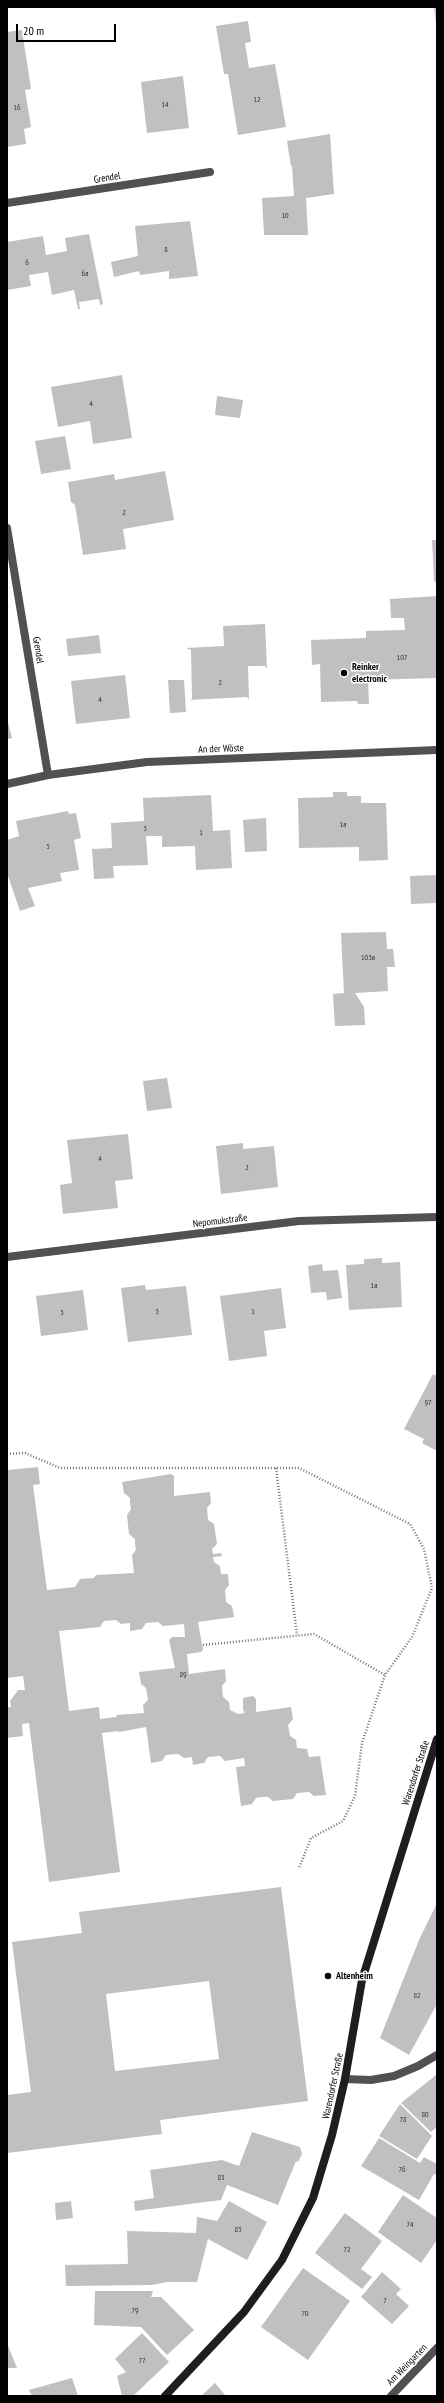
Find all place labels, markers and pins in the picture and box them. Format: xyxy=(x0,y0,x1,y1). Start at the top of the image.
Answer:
place label: Reinker electronic xyxy=(352,661,387,684)
marker: Reinker electronic xyxy=(339,668,349,678)
place label: Altenheim xyxy=(336,1970,373,1982)
marker: Altenheim xyxy=(323,1971,333,1981)

